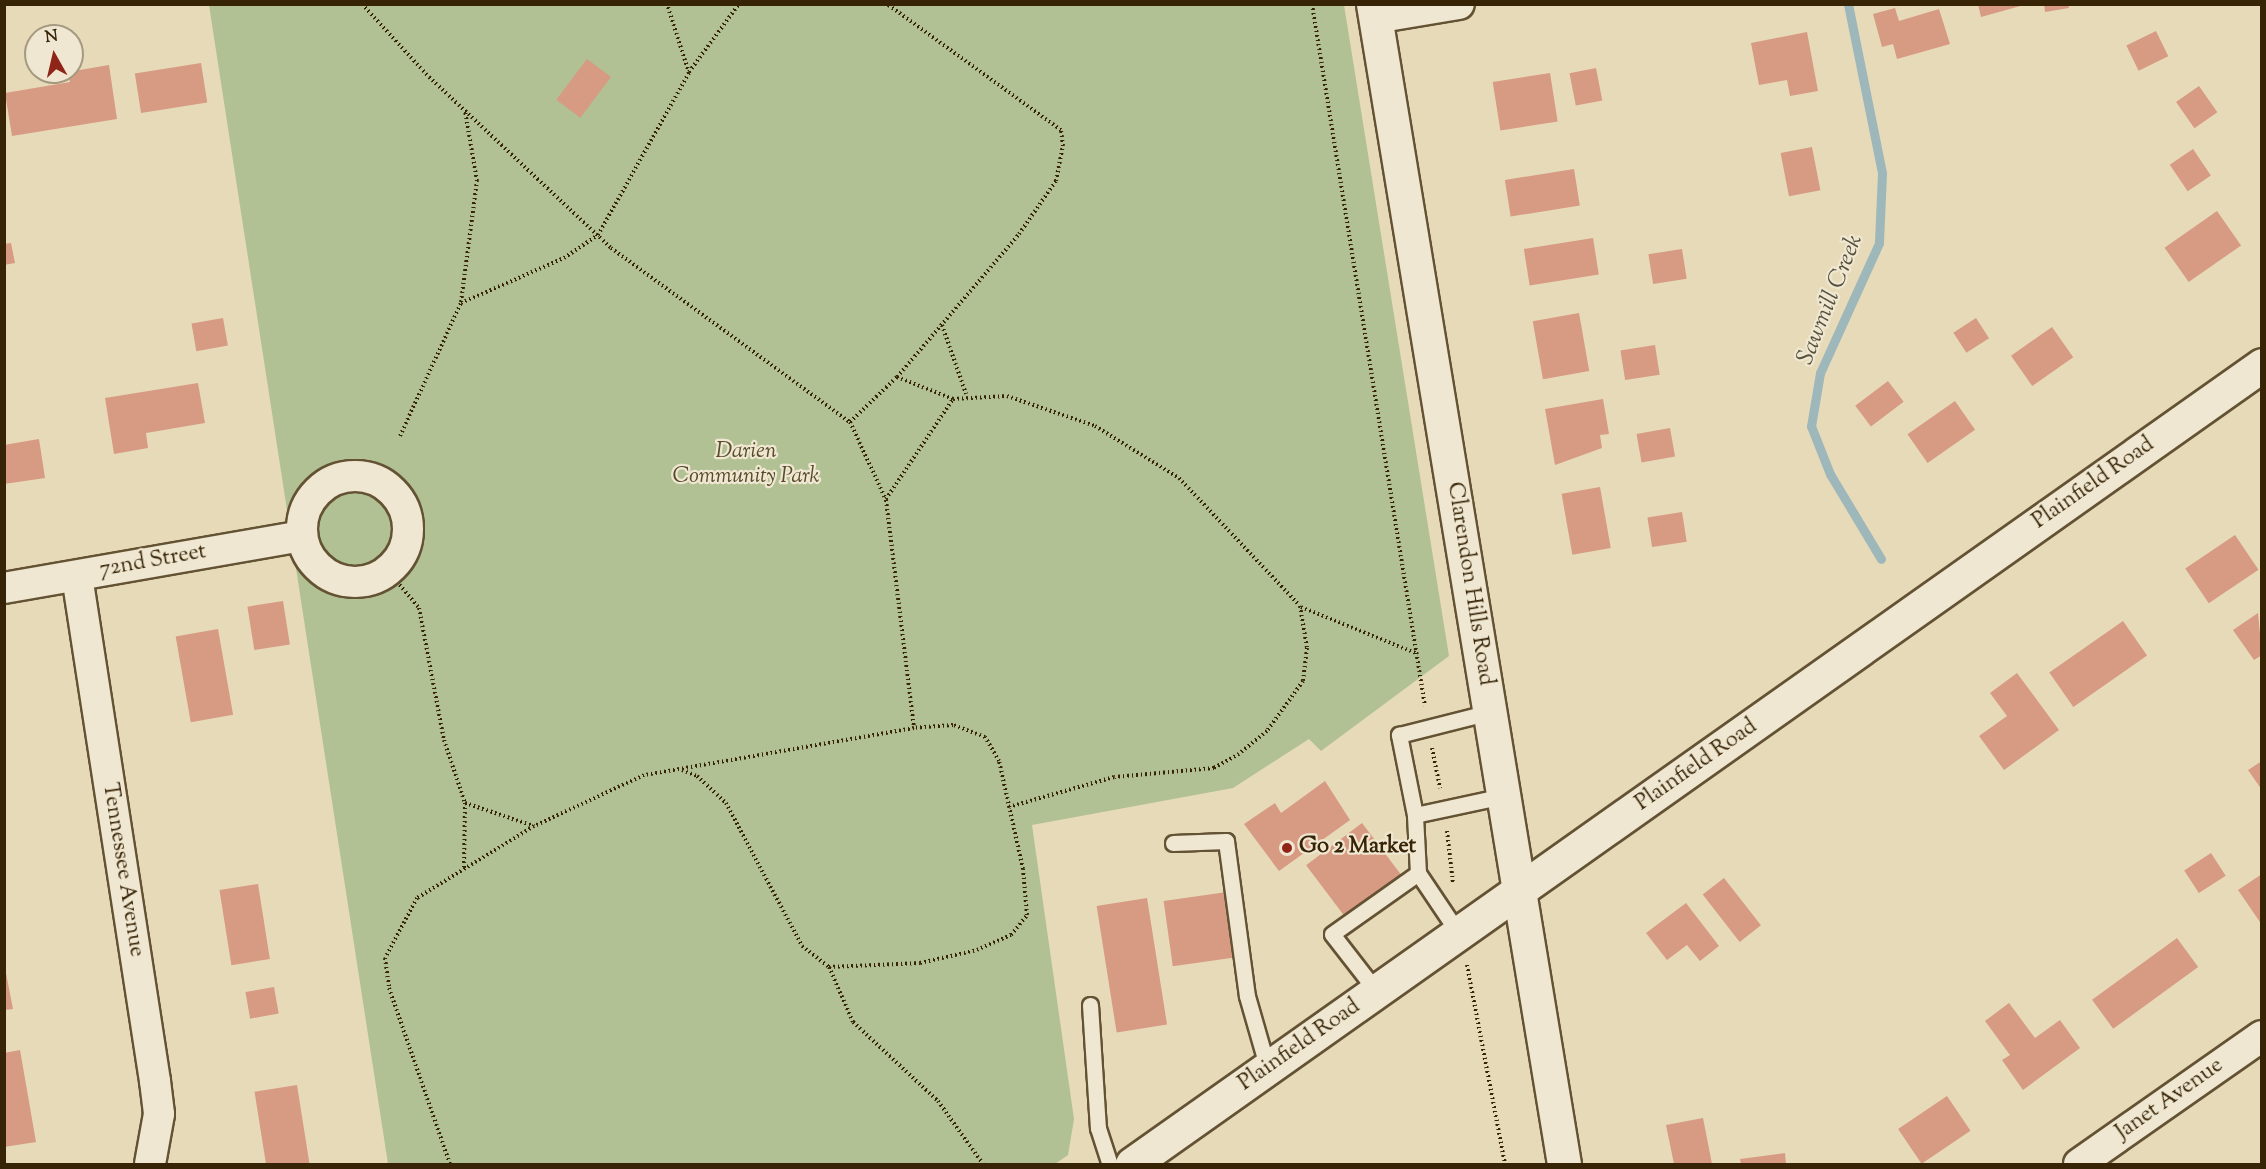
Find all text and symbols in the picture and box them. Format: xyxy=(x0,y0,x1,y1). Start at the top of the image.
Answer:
north arrow xyxy=(24,24,84,84)
text: N xyxy=(44,25,60,50)
water label: Sawmill Creek xyxy=(1792,231,1870,369)
street label: Plainfield Road xyxy=(2028,432,2160,536)
park label: Darien Community Park xyxy=(672,439,820,490)
street label: Clarendon Hills Road xyxy=(1440,480,1498,688)
street label: 72nd Street xyxy=(98,540,208,584)
street label: Plainfield Road xyxy=(1631,714,1763,818)
street label: Tennessee Avenue xyxy=(95,781,149,959)
place label: Go 2 Market xyxy=(1299,835,1416,861)
marker: Go 2 Market xyxy=(1280,841,1294,855)
street label: Plainfield Road xyxy=(1234,994,1366,1098)
street label: Janet Avenue xyxy=(2111,1053,2229,1147)

